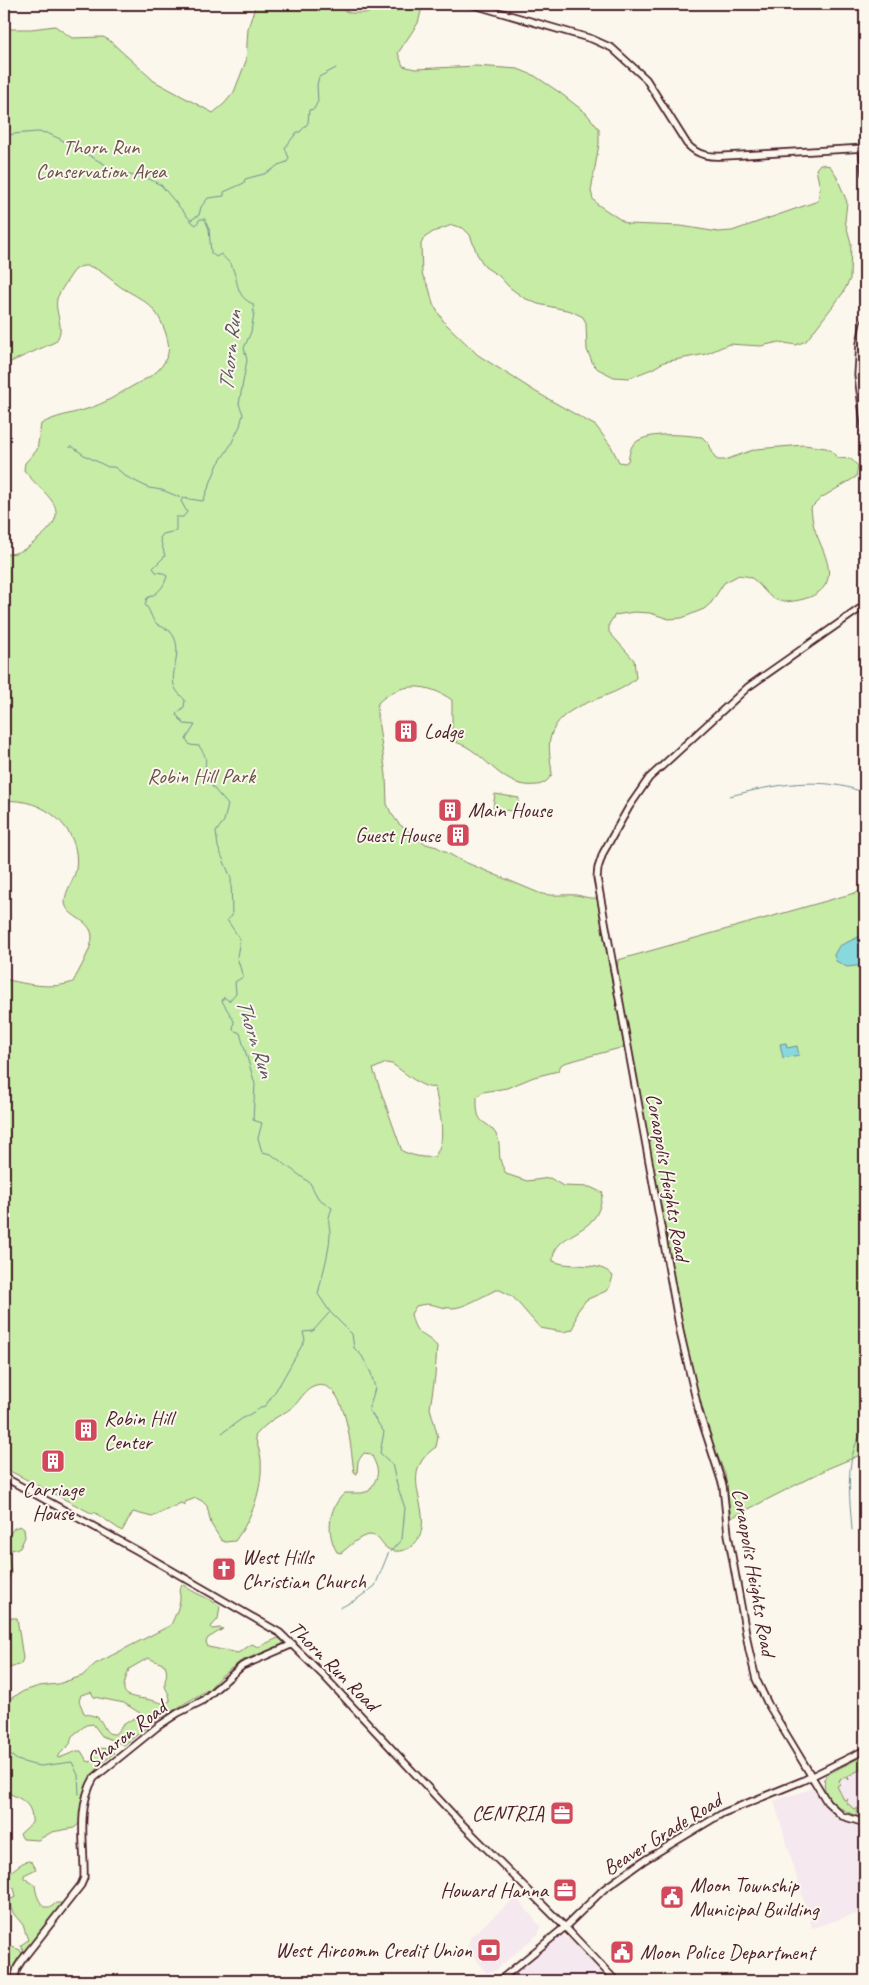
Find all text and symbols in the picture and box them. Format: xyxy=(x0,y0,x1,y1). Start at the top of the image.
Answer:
park label: Thorn Run Conservation Area xyxy=(36,134,168,184)
water label: Thorn Run xyxy=(212,307,248,393)
building icon: Lodge xyxy=(393,718,419,744)
place label: Lodge xyxy=(424,718,464,744)
park label: Robin Hill Park xyxy=(147,763,256,789)
building icon: Main House xyxy=(437,797,463,823)
place label: Main House xyxy=(468,797,553,823)
place label: Guest House xyxy=(355,822,441,848)
building icon: Guest House xyxy=(445,822,471,848)
water label: Thorn Run xyxy=(229,995,281,1083)
street label: Coraopolis Heights Road xyxy=(640,1091,696,1266)
place label: Robin Hill Center xyxy=(104,1405,176,1455)
building icon: Robin Hill Center xyxy=(73,1417,99,1443)
building icon: Carriage House xyxy=(40,1448,66,1474)
place label: Carriage House xyxy=(22,1476,86,1526)
street label: Coraopolis Heights Road xyxy=(726,1486,782,1661)
place label: West Hills Christian Church xyxy=(242,1544,366,1594)
church icon: West Hills Christian Church xyxy=(211,1556,237,1582)
street label: Thorn Run Road xyxy=(283,1615,387,1719)
street label: Sharon Road xyxy=(81,1692,174,1773)
street label: Beaver Grade Road xyxy=(598,1785,729,1881)
place label: CENTRIA xyxy=(472,1800,544,1826)
office icon: CENTRIA xyxy=(549,1800,575,1826)
place label: Moon Township Municipal Building xyxy=(690,1872,820,1922)
place label: Howard Hanna xyxy=(440,1877,550,1903)
office icon: Howard Hanna xyxy=(552,1877,578,1903)
public building icon: Moon Township Municipal Building xyxy=(659,1884,685,1910)
place label: West Aircomm Credit Union xyxy=(275,1937,473,1963)
bank icon: West Aircomm Credit Union xyxy=(476,1937,502,1963)
public building icon: Moon Police Department xyxy=(609,1939,635,1965)
place label: Moon Police Department xyxy=(640,1939,817,1965)

